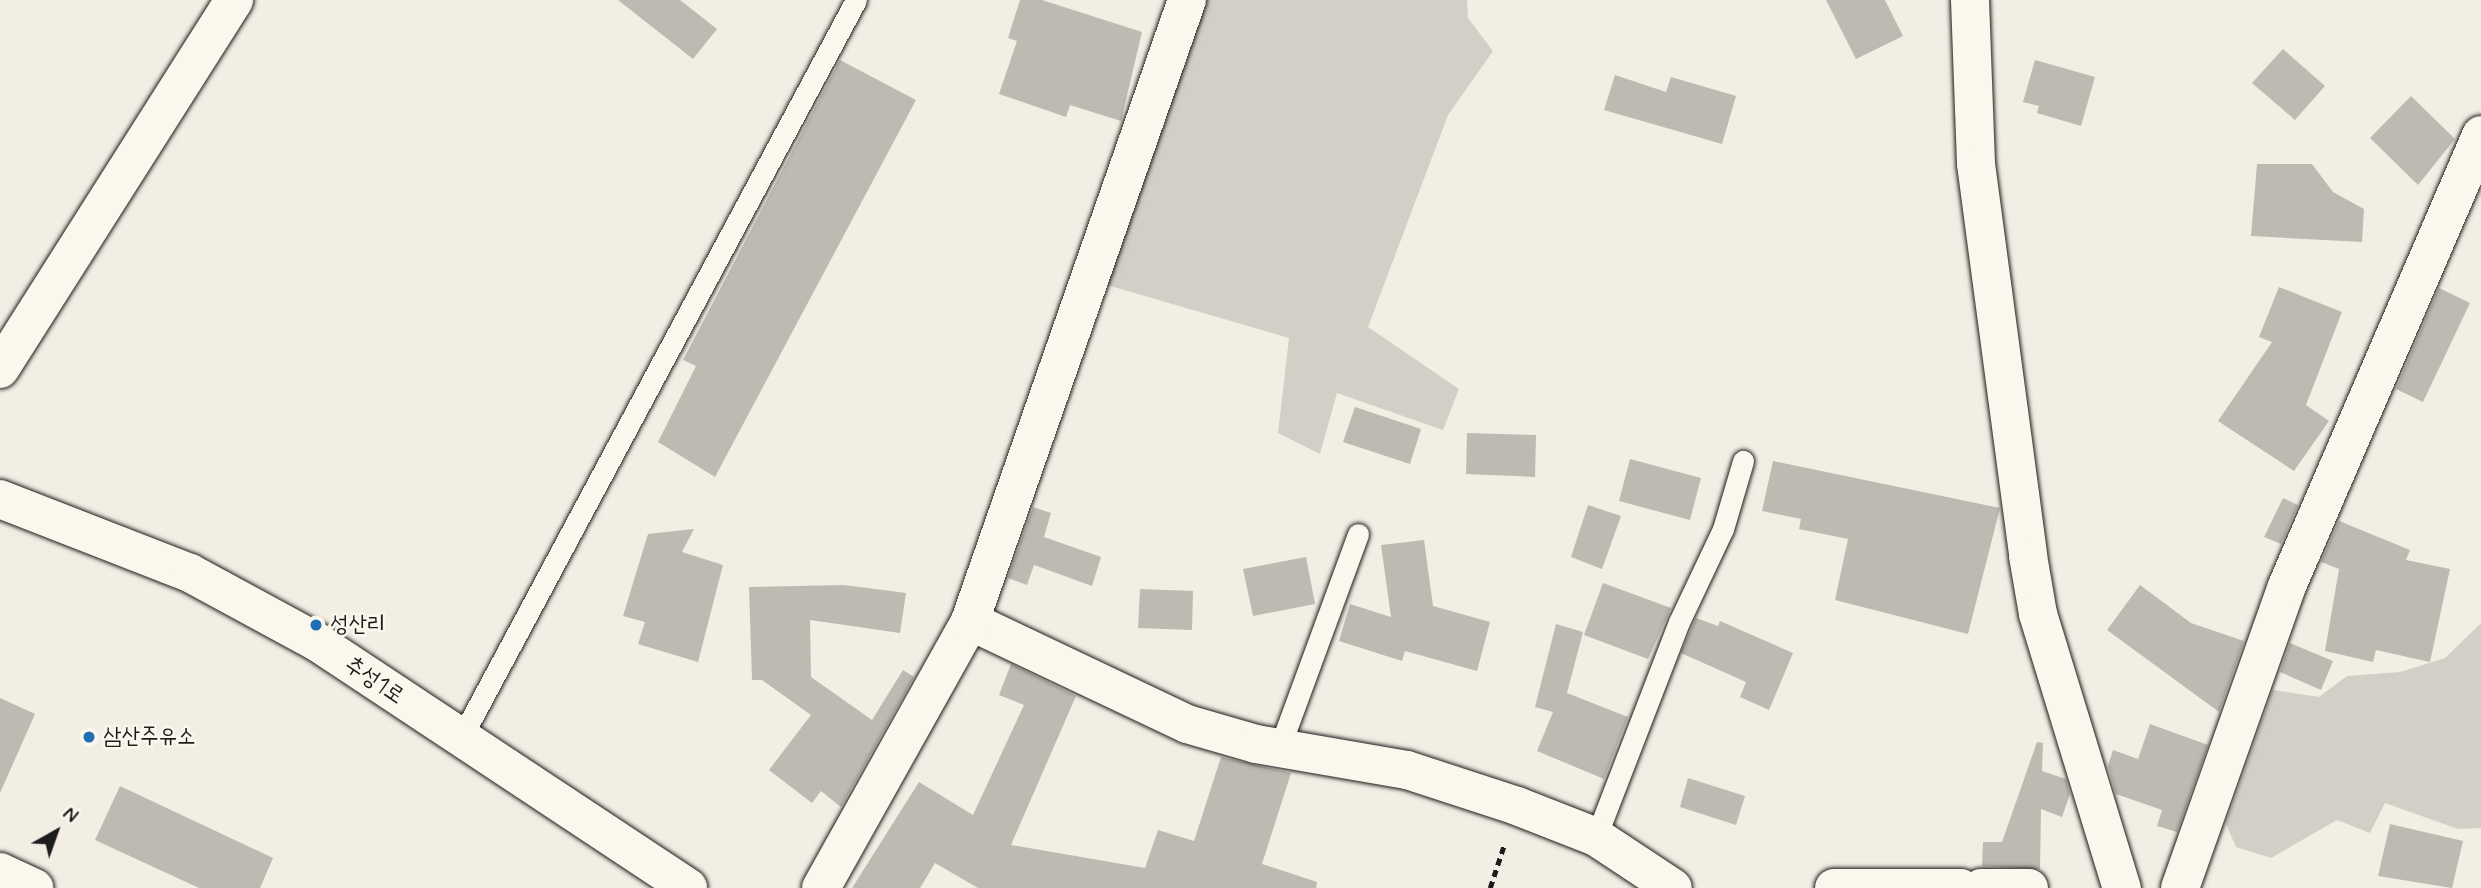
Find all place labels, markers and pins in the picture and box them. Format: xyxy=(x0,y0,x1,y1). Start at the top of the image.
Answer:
place label: 성산리 xyxy=(330,611,386,639)
marker: 성산리 xyxy=(308,617,324,633)
place label: 삼산주유소 xyxy=(103,723,196,751)
marker: 삼산주유소 xyxy=(81,729,97,745)

